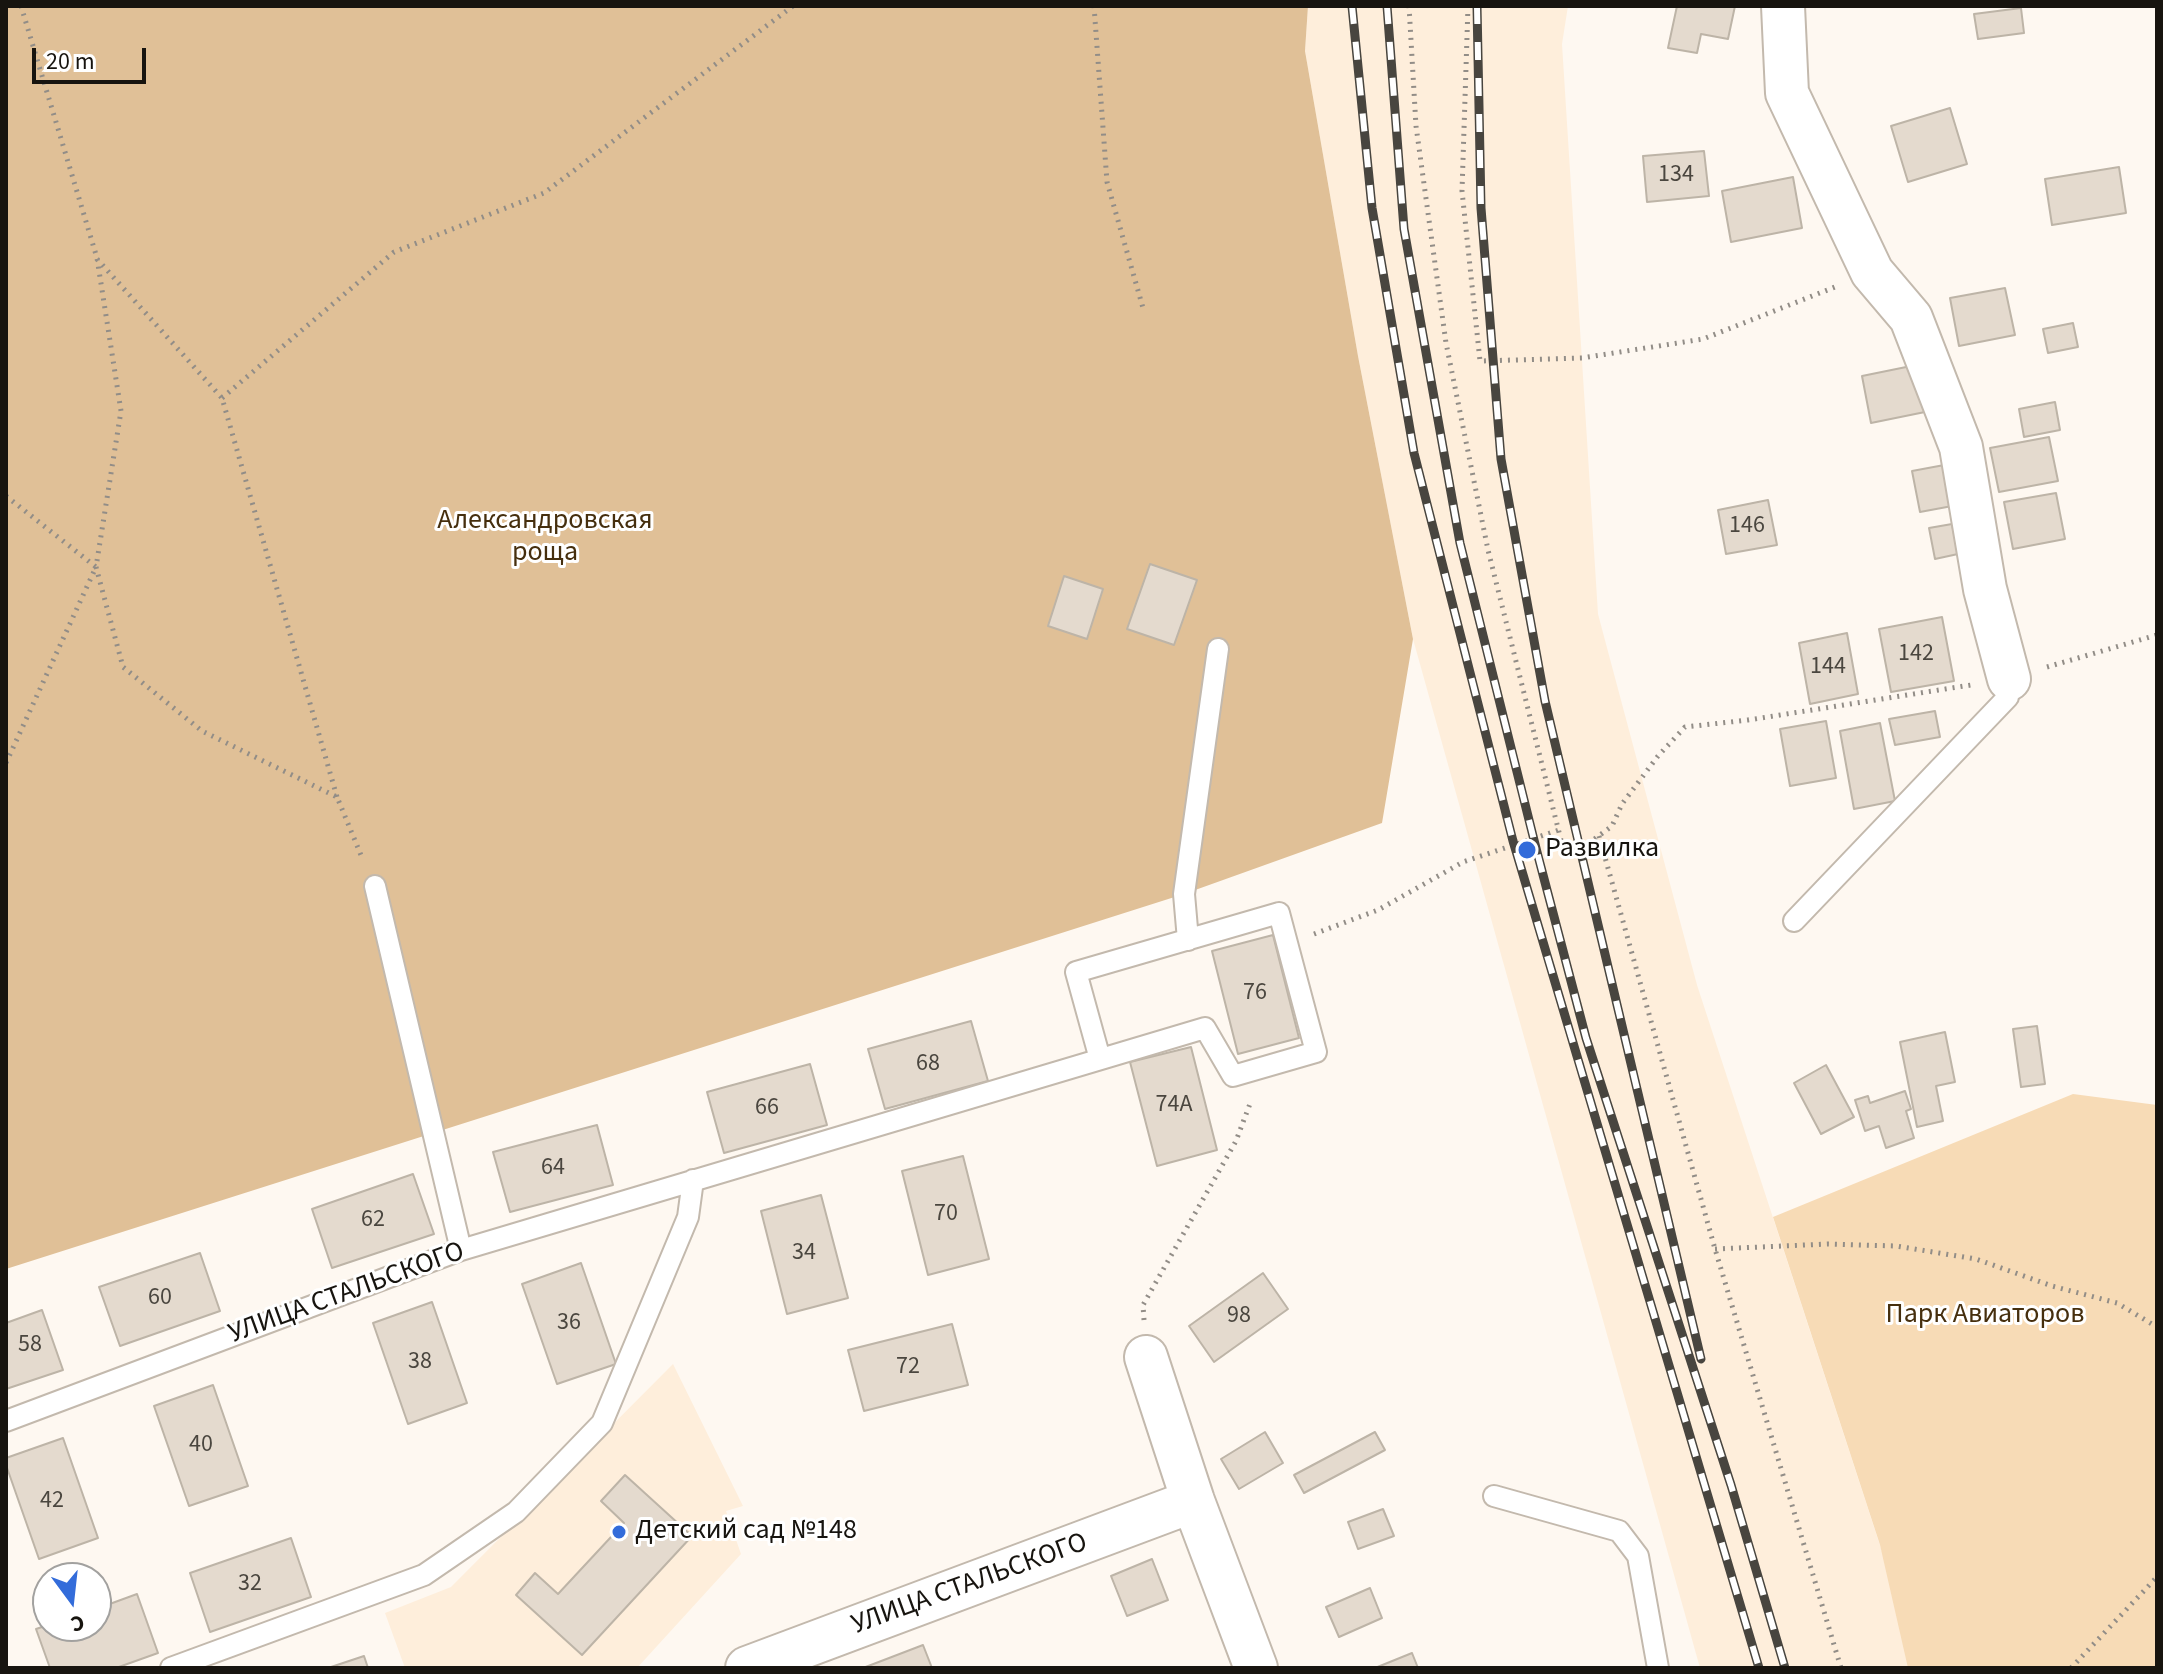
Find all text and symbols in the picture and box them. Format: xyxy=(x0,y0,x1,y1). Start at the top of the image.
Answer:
scale bar xyxy=(36,32,150,82)
text: 20 m xyxy=(46,44,95,79)
house number: 134 xyxy=(1658,162,1694,190)
park label: Александровская роща xyxy=(437,505,653,571)
house number: 146 xyxy=(1729,513,1765,541)
house number: 142 xyxy=(1898,641,1934,669)
house number: 144 xyxy=(1810,654,1846,682)
place label: Развилка xyxy=(1545,833,1659,867)
marker: Развилка xyxy=(1516,839,1538,861)
house number: 76 xyxy=(1243,980,1267,1008)
house number: 68 xyxy=(916,1051,940,1079)
house number: 74А xyxy=(1156,1092,1192,1120)
house number: 66 xyxy=(755,1095,779,1123)
house number: 64 xyxy=(541,1155,565,1183)
house number: 70 xyxy=(934,1201,958,1229)
house number: 62 xyxy=(361,1207,385,1235)
street label: УЛИЦА СТАЛЬСКОГО xyxy=(225,1236,469,1352)
house number: 34 xyxy=(792,1240,816,1268)
house number: 60 xyxy=(148,1285,172,1313)
park label: Парк Авиаторов xyxy=(1886,1299,2084,1333)
house number: 98 xyxy=(1227,1303,1251,1331)
house number: 36 xyxy=(557,1310,581,1338)
house number: 58 xyxy=(18,1332,42,1360)
house number: 38 xyxy=(408,1349,432,1377)
house number: 72 xyxy=(896,1354,920,1382)
house number: 40 xyxy=(189,1432,213,1460)
house number: 42 xyxy=(40,1488,64,1516)
place label: Детский сад №148 xyxy=(635,1515,857,1549)
marker: Детский сад №148 xyxy=(610,1523,628,1541)
street label: УЛИЦА СТАЛЬСКОГО xyxy=(848,1527,1092,1643)
north arrow xyxy=(32,1562,112,1642)
house number: 32 xyxy=(238,1571,262,1599)
text: С xyxy=(67,1606,88,1640)

